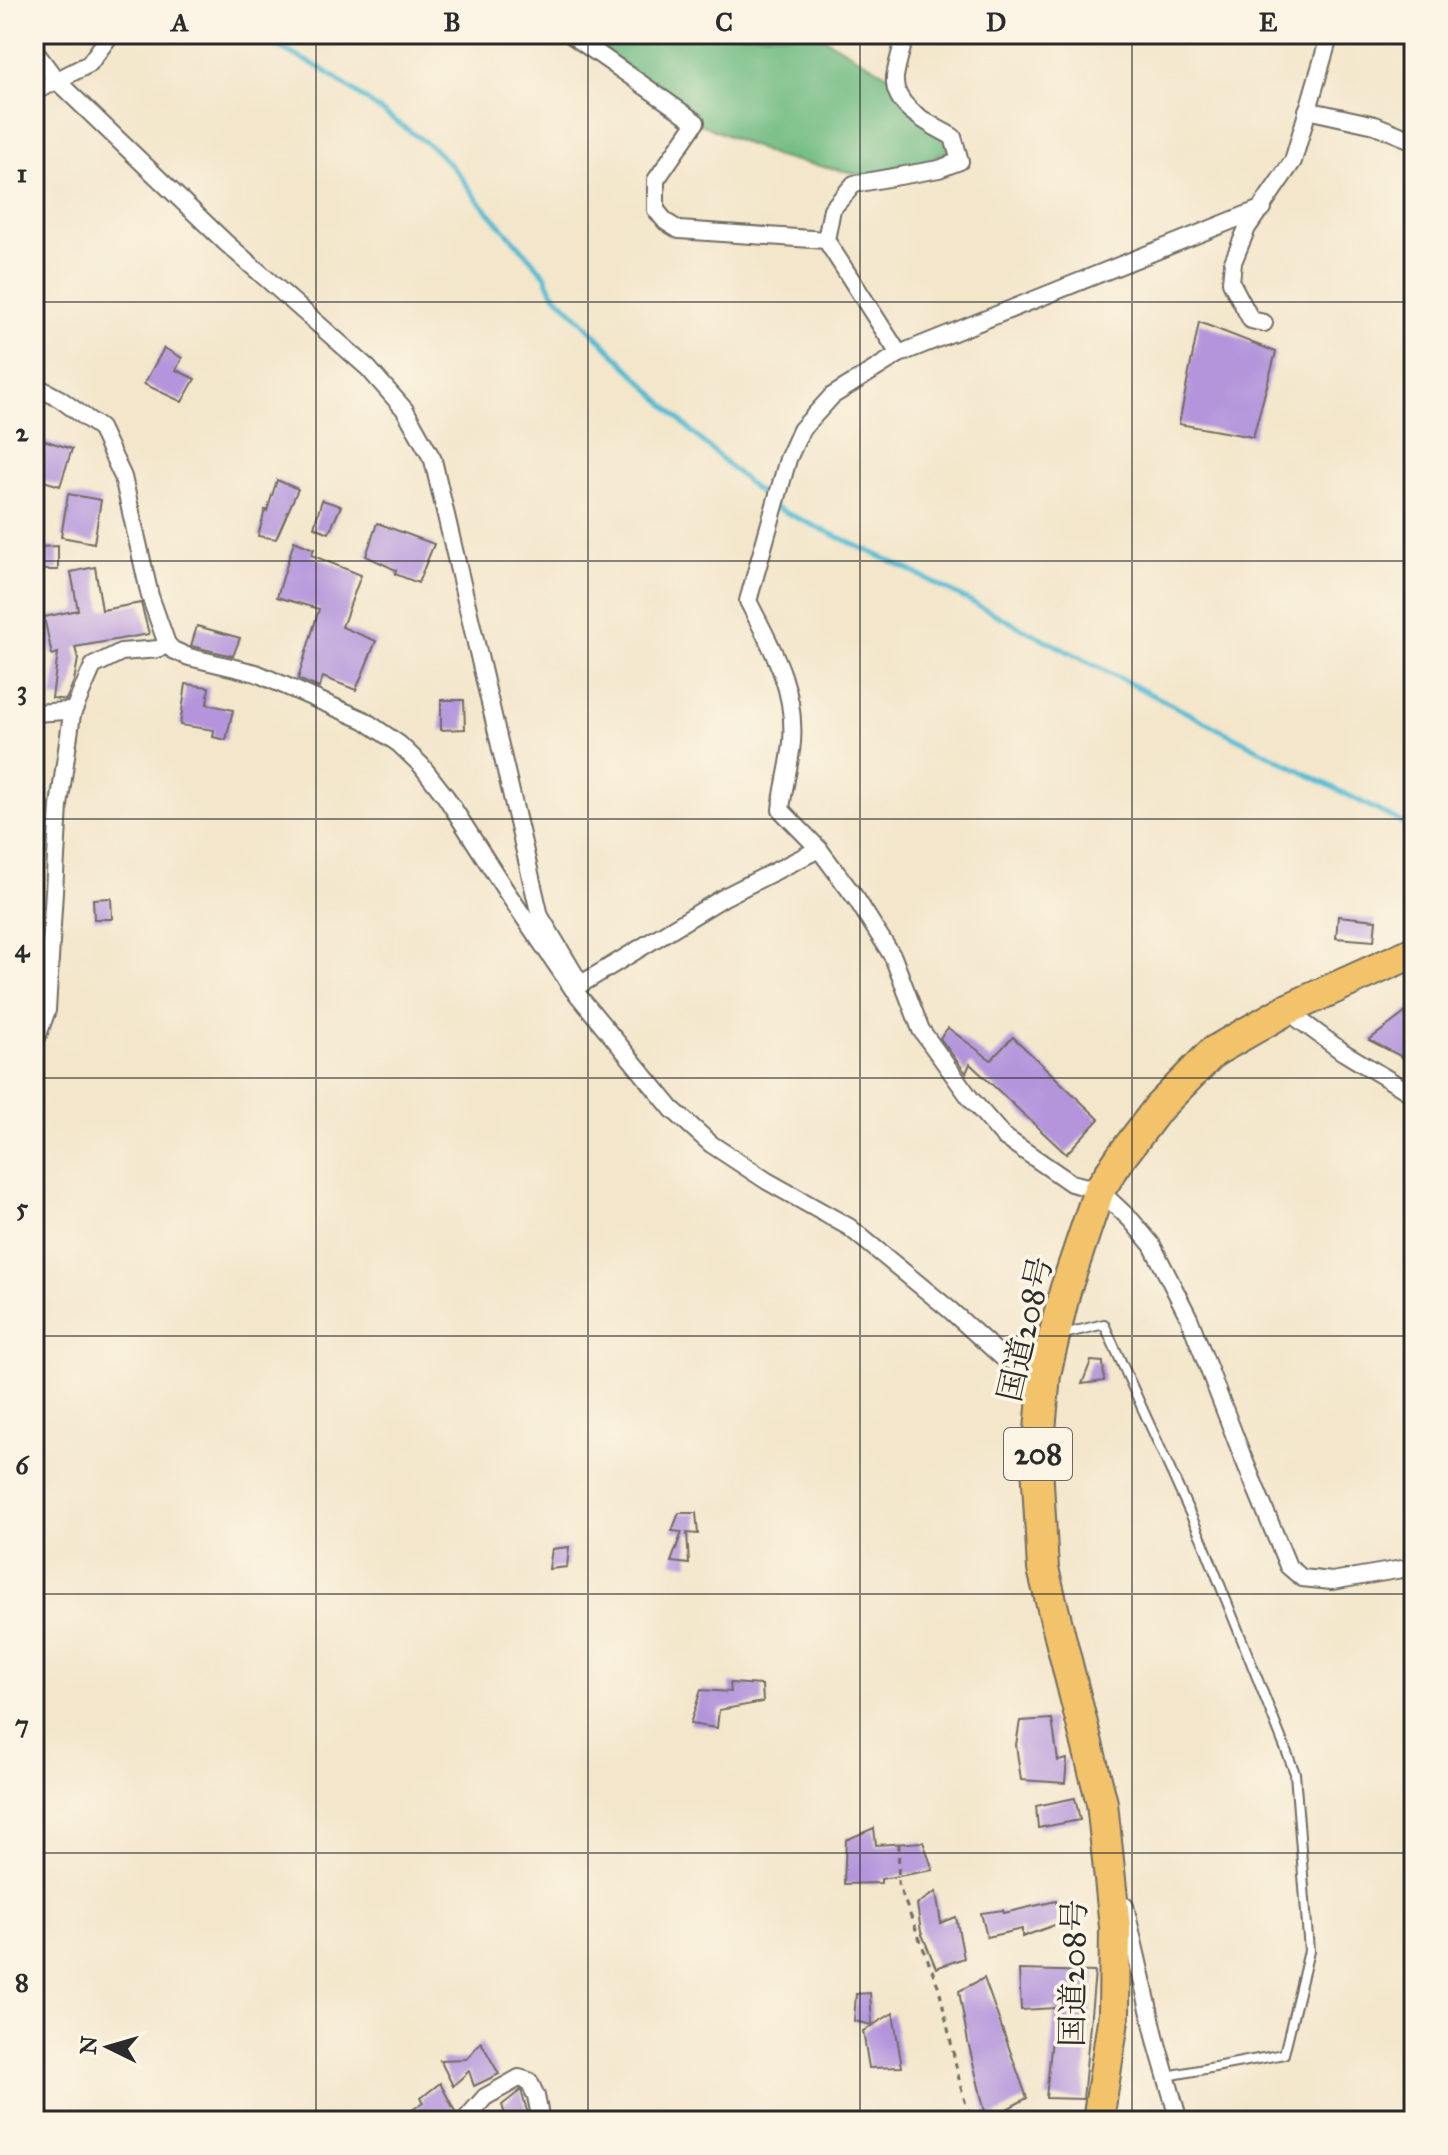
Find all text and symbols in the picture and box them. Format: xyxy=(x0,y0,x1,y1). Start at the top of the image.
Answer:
text: A xyxy=(169,6,189,38)
text: B xyxy=(443,6,461,38)
text: C xyxy=(715,6,733,38)
text: D xyxy=(986,6,1006,38)
text: E xyxy=(1259,6,1278,38)
text: 1 xyxy=(17,157,27,189)
text: 2 xyxy=(16,416,30,448)
text: 3 xyxy=(17,674,27,706)
text: 4 xyxy=(15,932,31,964)
text: 5 xyxy=(16,1191,29,1223)
street label: 国道208号 xyxy=(990,1253,1061,1405)
road number: 208 xyxy=(1004,1428,1072,1480)
text: 6 xyxy=(15,1449,30,1481)
text: 7 xyxy=(15,1708,29,1740)
street label: 国道208号 xyxy=(1053,1899,1094,2047)
text: 8 xyxy=(15,1966,29,1998)
north arrow xyxy=(68,2007,148,2087)
text: N xyxy=(74,2034,103,2056)

